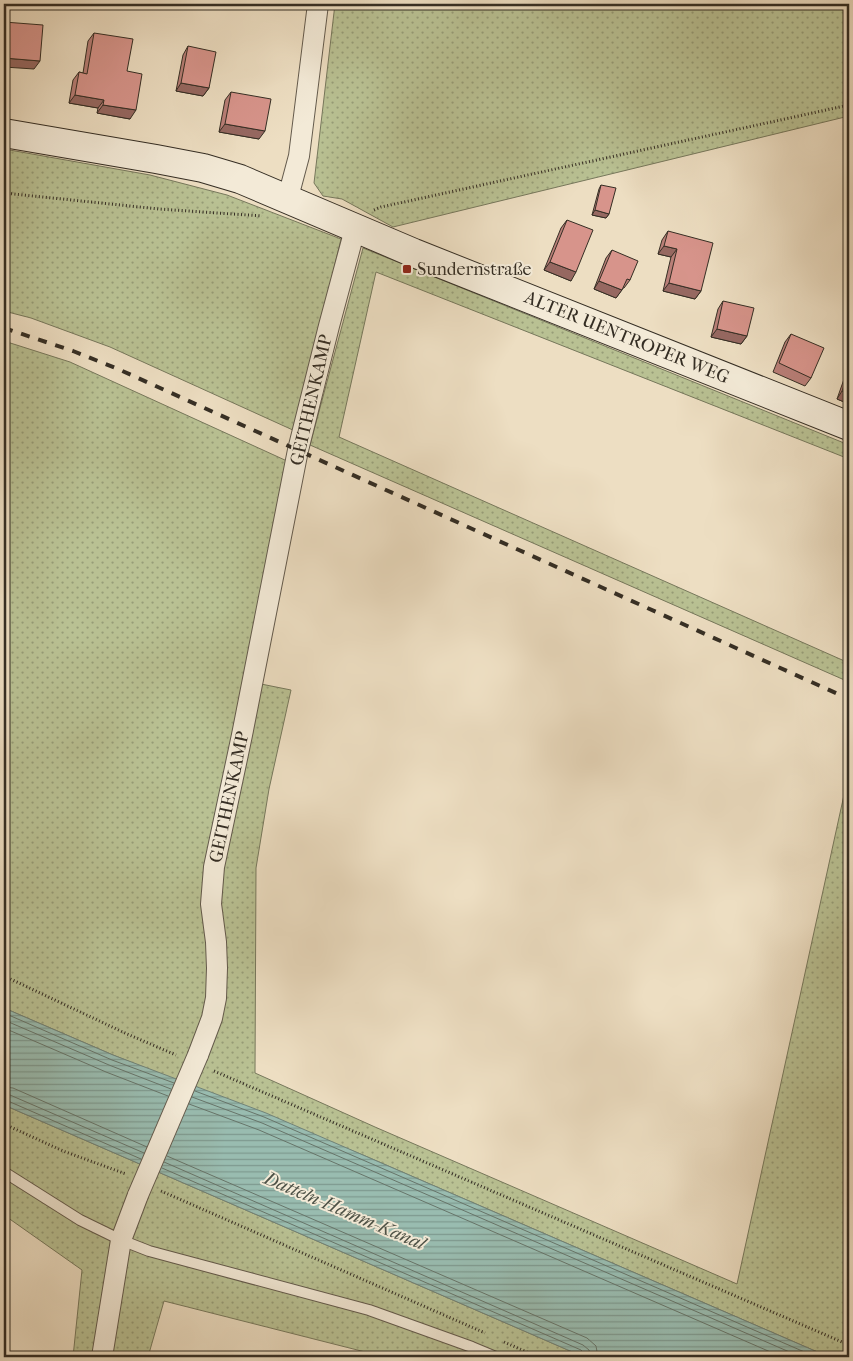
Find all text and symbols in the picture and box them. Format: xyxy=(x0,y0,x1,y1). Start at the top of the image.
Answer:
place label: Sundernstraße xyxy=(417,259,532,280)
marker: Sundernstraße xyxy=(401,263,413,275)
street label: ALTER UENTROPER WEG xyxy=(520,286,733,388)
street label: GEITHENKAMP xyxy=(286,332,337,468)
street label: GEITHENKAMP xyxy=(205,729,254,865)
water label: Datteln-Hamm-Kanal xyxy=(259,1166,431,1256)

